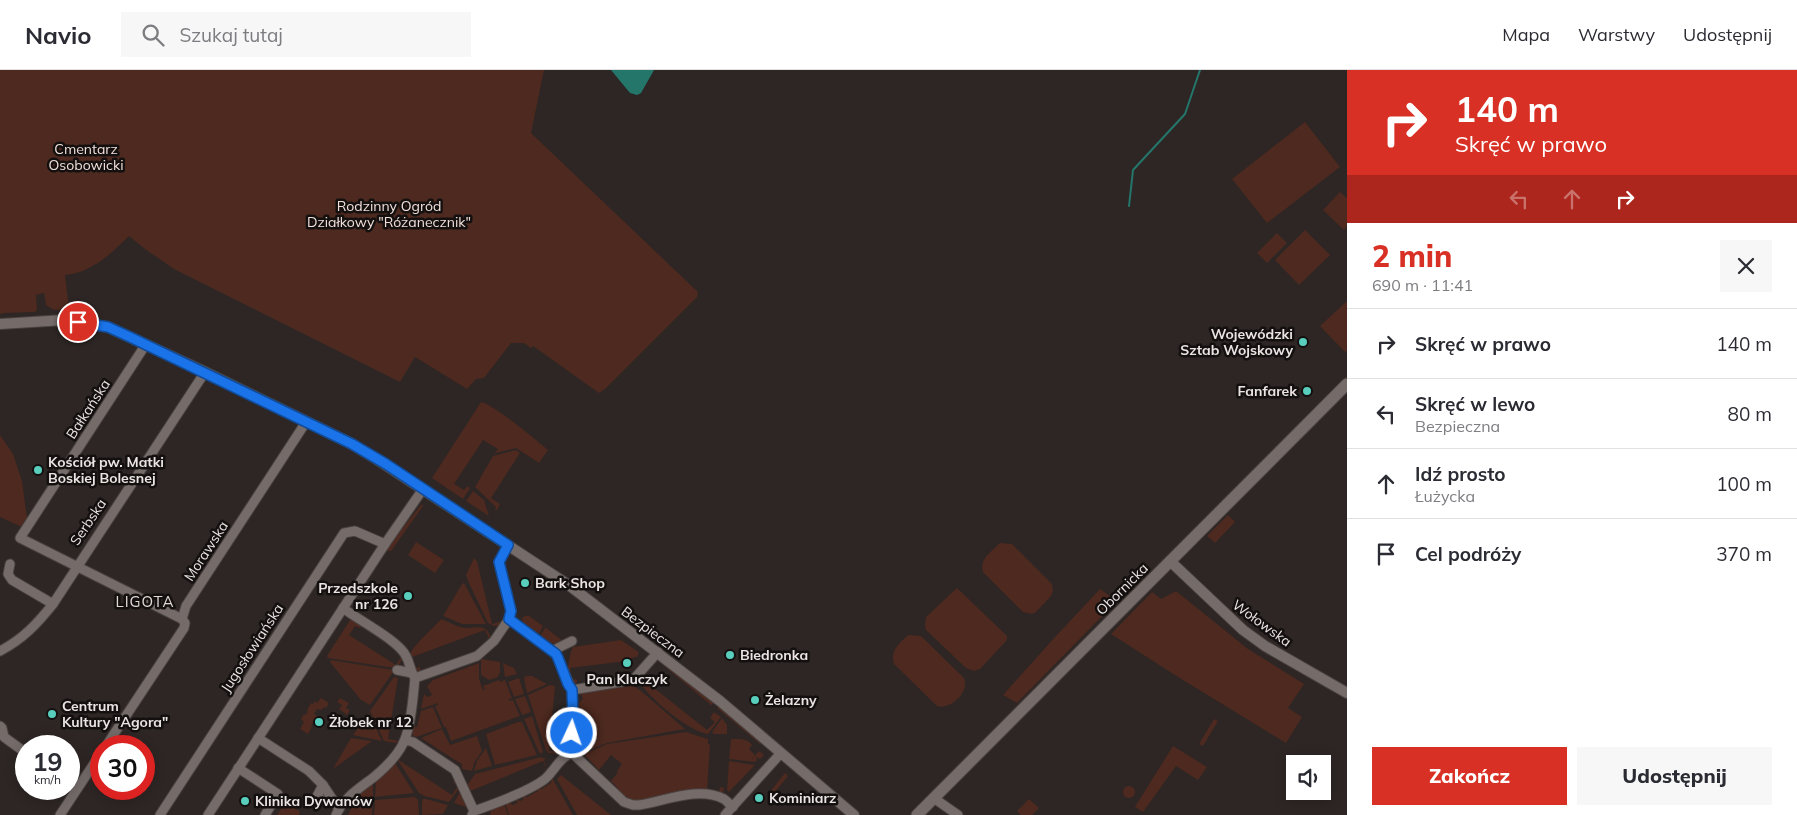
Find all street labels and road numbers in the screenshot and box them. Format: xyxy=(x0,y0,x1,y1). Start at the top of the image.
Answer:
street label: Bałkańska xyxy=(62,376,114,442)
street label: Serbska xyxy=(66,495,110,549)
street label: Morawska xyxy=(180,518,232,584)
street label: Obornicka xyxy=(1092,559,1152,619)
street label: Wołowska xyxy=(1229,596,1295,650)
street label: Jugosłowiańska xyxy=(217,600,287,696)
street label: Bezpieczna xyxy=(618,602,688,662)

